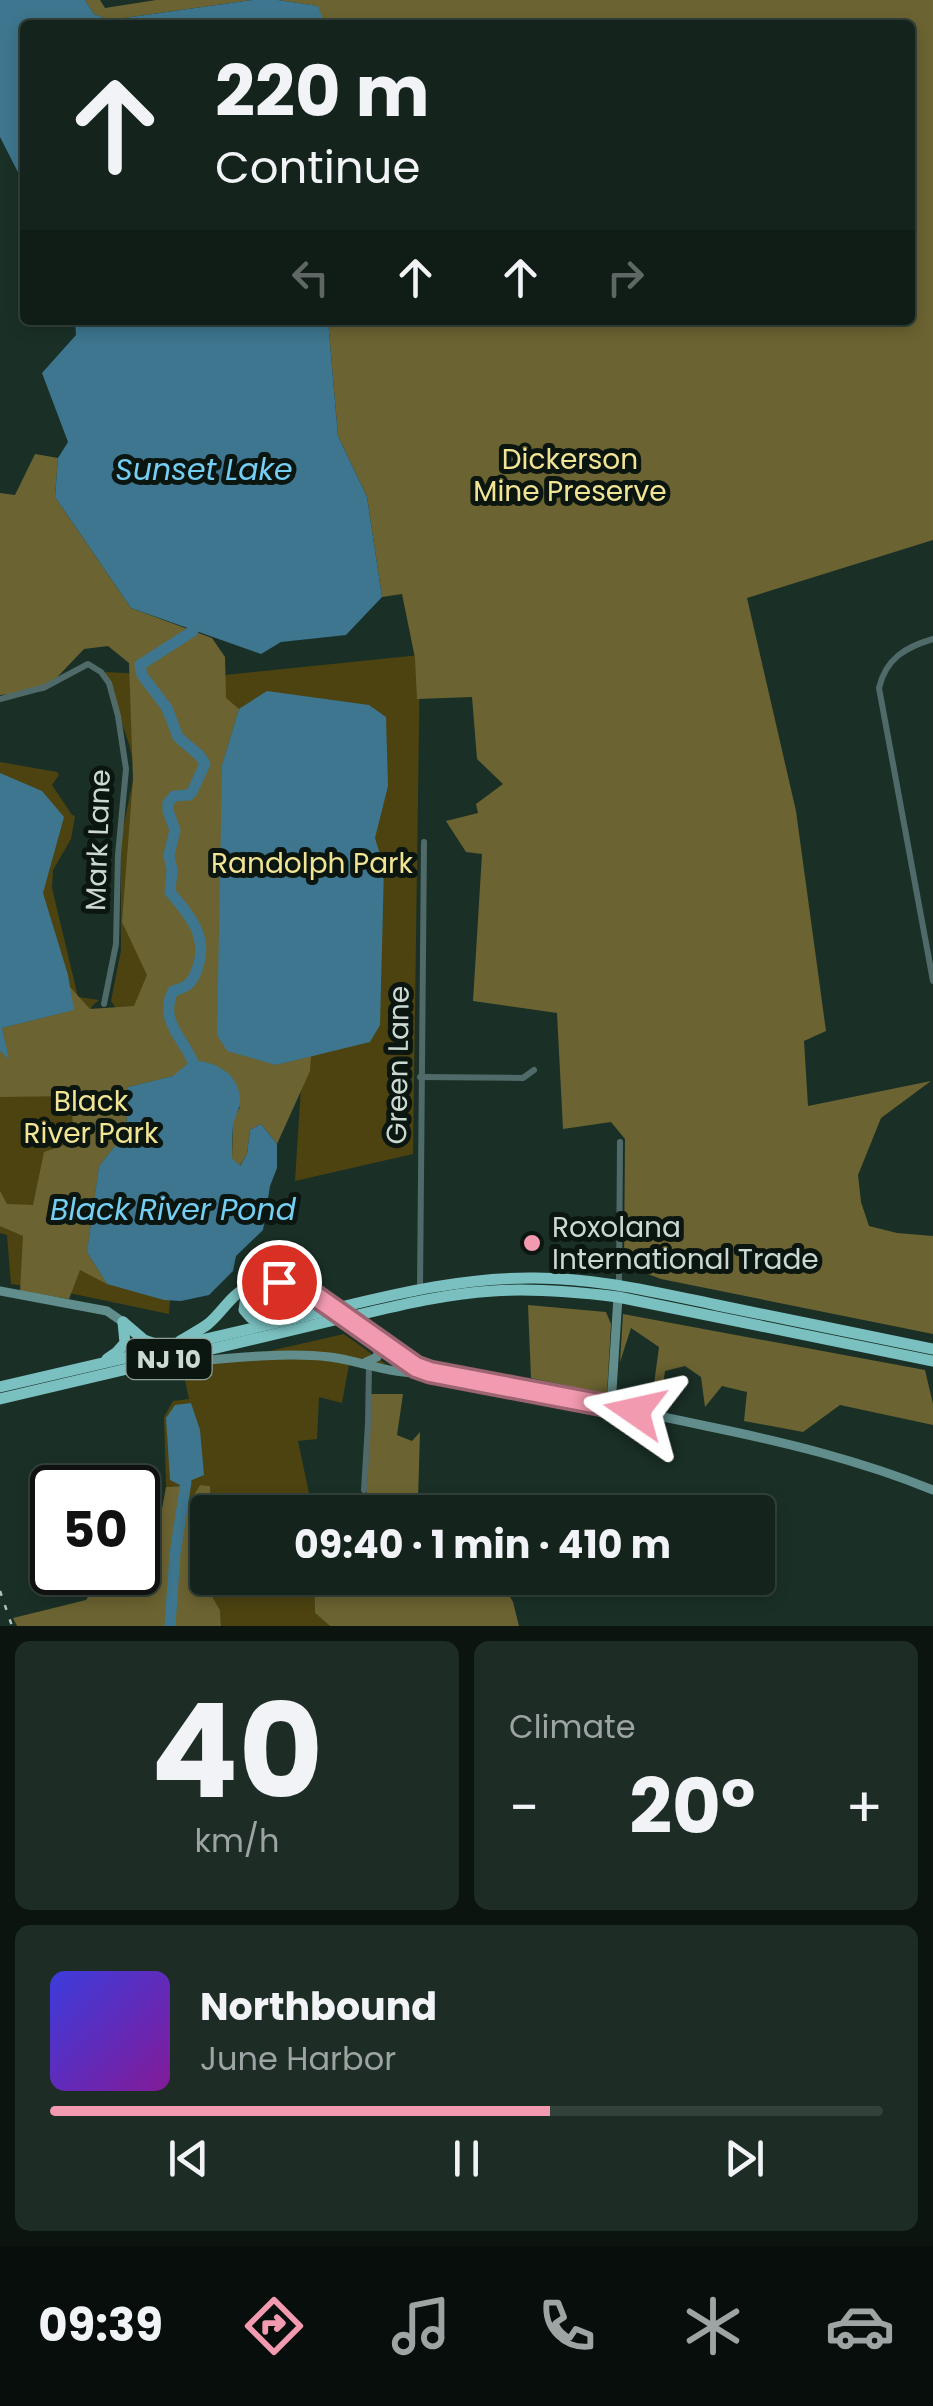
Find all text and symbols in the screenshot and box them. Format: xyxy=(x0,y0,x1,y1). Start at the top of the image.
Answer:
text: 220 m xyxy=(215,42,430,141)
icon: ahead xyxy=(50,60,180,190)
text: Continue xyxy=(215,136,420,199)
icon: left xyxy=(283,250,338,305)
icon: ahead xyxy=(388,250,443,305)
icon: ahead xyxy=(493,250,548,305)
icon: right xyxy=(598,250,653,305)
park label: Dickerson Mine Preserve xyxy=(473,440,667,511)
water label: Sunset Lake xyxy=(115,448,293,491)
street label: Mark Lane xyxy=(76,769,120,911)
park label: Randolph Park xyxy=(211,844,414,883)
street label: Green Lane xyxy=(377,985,419,1145)
park label: Black River Park xyxy=(24,1082,159,1153)
water label: Black River Pond xyxy=(50,1188,297,1231)
place label: Roxolana International Trade xyxy=(552,1208,819,1279)
marker: Roxolana International Trade xyxy=(521,1232,543,1254)
pin xyxy=(237,1240,322,1325)
icon: arrive xyxy=(252,1255,307,1310)
road number: NJ 10 xyxy=(126,1339,212,1379)
position arrow xyxy=(583,1359,687,1463)
speed limit sign: 50 xyxy=(30,1465,160,1595)
text: 09:40 · 1 min · 410 m xyxy=(294,1518,671,1571)
text: 40 xyxy=(151,1660,323,1843)
text: Climate xyxy=(509,1704,636,1749)
text: 20° xyxy=(629,1754,756,1859)
text: − xyxy=(509,1769,539,1846)
text: + xyxy=(845,1769,883,1846)
text: km/h xyxy=(194,1818,280,1863)
text: Northbound xyxy=(200,1980,437,2033)
text: June Harbor xyxy=(200,2036,396,2081)
icon: previous xyxy=(161,2131,216,2186)
icon: pause xyxy=(439,2131,494,2186)
icon: next xyxy=(717,2131,772,2186)
icon: directions xyxy=(239,2291,309,2361)
icon: music xyxy=(386,2291,456,2361)
icon: phone xyxy=(532,2291,602,2361)
icon: climate xyxy=(678,2291,748,2361)
icon: car xyxy=(825,2291,895,2361)
text: 09:39 xyxy=(38,2294,163,2357)

